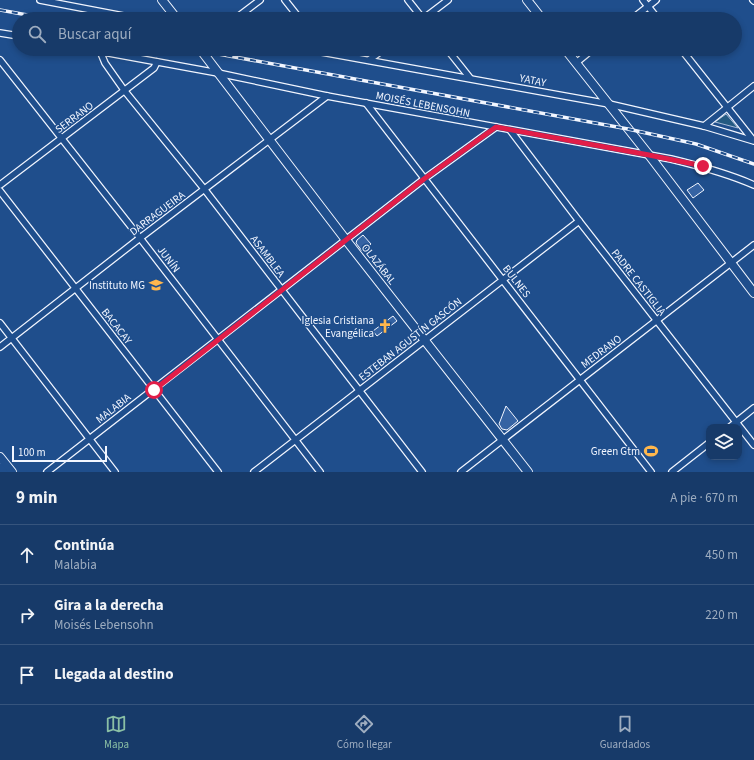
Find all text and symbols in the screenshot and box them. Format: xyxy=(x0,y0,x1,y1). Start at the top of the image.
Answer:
search box xyxy=(12,12,742,56)
icon: search xyxy=(26,23,48,45)
text: Buscar aquí xyxy=(58,24,131,45)
street label: YATAY xyxy=(517,70,548,91)
street label: MOISÉS LEBENSOHN xyxy=(374,88,471,121)
street label: SERRANO xyxy=(52,98,97,137)
route end xyxy=(694,157,712,175)
street label: DARRAGUEIRA xyxy=(127,188,188,239)
street label: ASAMBLEA xyxy=(247,232,288,281)
street label: OLAZÁBAL xyxy=(358,241,400,288)
street label: JUNÍN xyxy=(154,243,183,276)
street label: PADRE CASTIGLIA xyxy=(608,246,669,319)
street label: BULNES xyxy=(499,262,534,301)
school or university icon: Instituto MG xyxy=(148,277,164,293)
place label: Instituto MG xyxy=(89,278,145,293)
street label: ESTEBAN AGUSTÍN GASCÓN xyxy=(356,294,465,384)
street label: BACACAY xyxy=(98,305,136,348)
place label: Iglesia Cristiana Evangélica xyxy=(302,313,374,341)
church icon: Iglesia Cristiana Evangélica xyxy=(377,318,393,334)
street label: MEDRANO xyxy=(578,331,625,372)
route start xyxy=(145,381,163,399)
street label: MALABIA xyxy=(93,390,134,427)
map controls xyxy=(706,424,742,460)
button: layers xyxy=(706,424,742,460)
sports icon: Green Gtm xyxy=(643,443,659,459)
scale bar xyxy=(12,444,107,463)
place label: Green Gtm xyxy=(591,444,640,459)
text: 100 m xyxy=(18,445,46,460)
text: 9 min xyxy=(16,486,57,510)
text: A pie · 670 m xyxy=(670,489,738,507)
text: Continúa xyxy=(54,535,115,556)
icon: ahead xyxy=(16,544,38,566)
text: 450 m xyxy=(705,546,738,564)
text: Malabia xyxy=(54,556,97,574)
text: Gira a la derecha xyxy=(54,595,164,616)
icon: right xyxy=(16,604,38,626)
text: 220 m xyxy=(705,606,738,624)
text: Moisés Lebensohn xyxy=(54,616,154,634)
icon: arrive xyxy=(16,664,38,686)
text: Llegada al destino xyxy=(54,664,174,685)
tab: Mapa xyxy=(104,713,129,752)
tab: Cómo llegar xyxy=(337,713,392,752)
tab: Guardados xyxy=(600,713,650,752)

